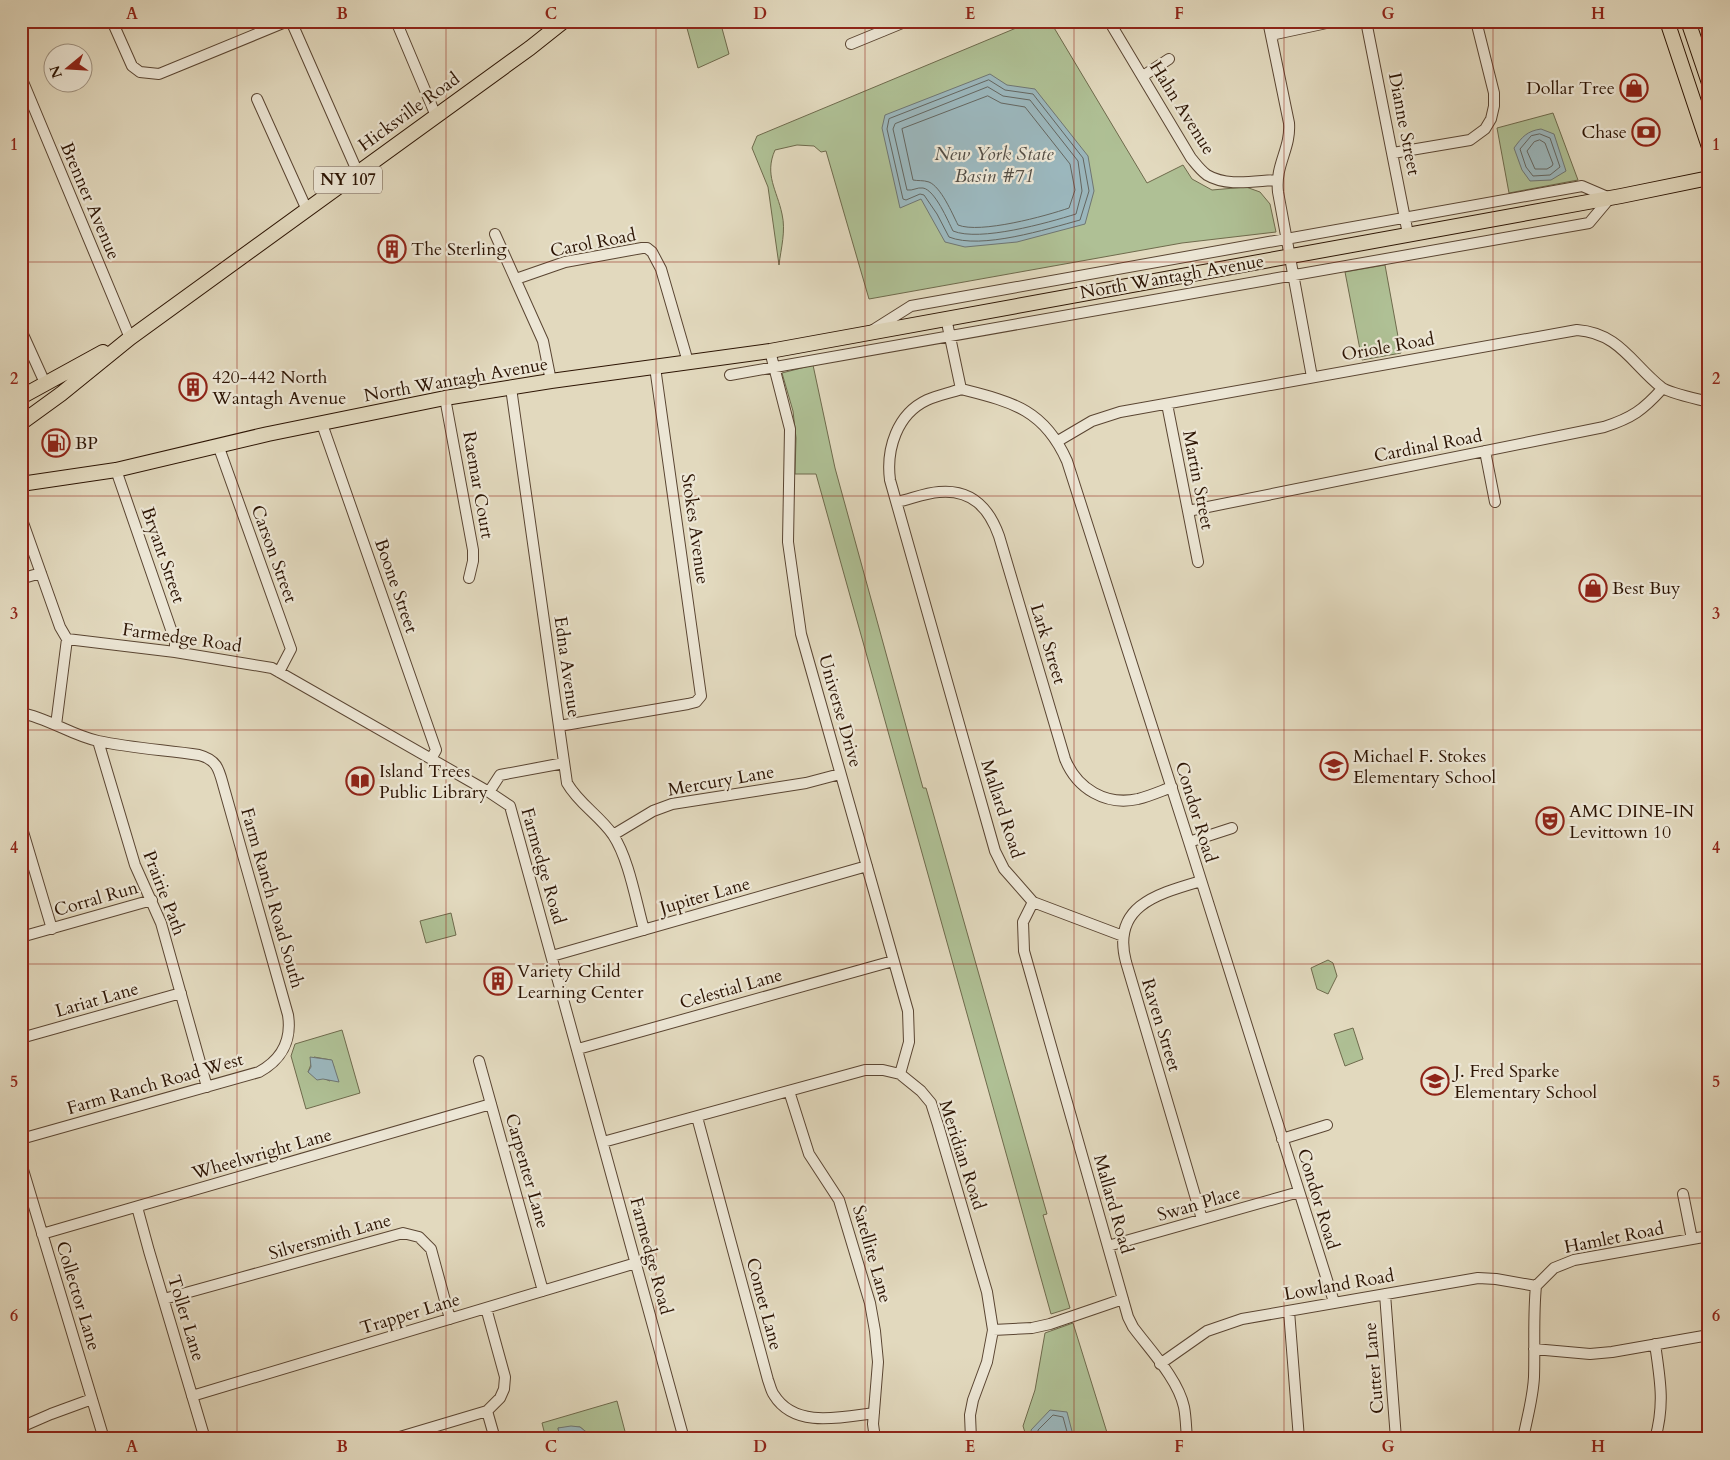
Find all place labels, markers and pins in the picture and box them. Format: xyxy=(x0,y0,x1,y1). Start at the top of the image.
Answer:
shop icon: Dollar Tree xyxy=(1619,73,1649,103)
place label: Dollar Tree xyxy=(1526,76,1615,101)
bank icon: Chase xyxy=(1631,117,1661,147)
place label: Chase xyxy=(1581,120,1627,145)
building icon: The Sterling xyxy=(377,234,407,264)
place label: The Sterling xyxy=(411,237,507,262)
place label: 420-442 North Wantagh Avenue xyxy=(211,365,347,411)
building icon: 420-442 North Wantagh Avenue xyxy=(178,372,208,402)
fuel station icon: BP xyxy=(41,428,71,458)
place label: BP xyxy=(75,431,98,456)
shop icon: Best Buy xyxy=(1578,573,1608,603)
place label: Best Buy xyxy=(1612,576,1681,601)
place label: Michael F. Stokes Elementary School xyxy=(1353,744,1496,790)
school or university icon: Michael F. Stokes Elementary School xyxy=(1319,751,1349,781)
place label: Island Trees Public Library xyxy=(379,759,488,805)
library icon: Island Trees Public Library xyxy=(345,766,375,796)
place label: AMC DINE-IN Levittown 10 xyxy=(1569,799,1695,845)
theatre icon: AMC DINE-IN Levittown 10 xyxy=(1535,806,1565,836)
place label: Variety Child Learning Center xyxy=(517,959,644,1005)
building icon: Variety Child Learning Center xyxy=(483,966,513,996)
place label: J. Fred Sparke Elementary School xyxy=(1451,1059,1597,1105)
school or university icon: J. Fred Sparke Elementary School xyxy=(1420,1066,1450,1096)

